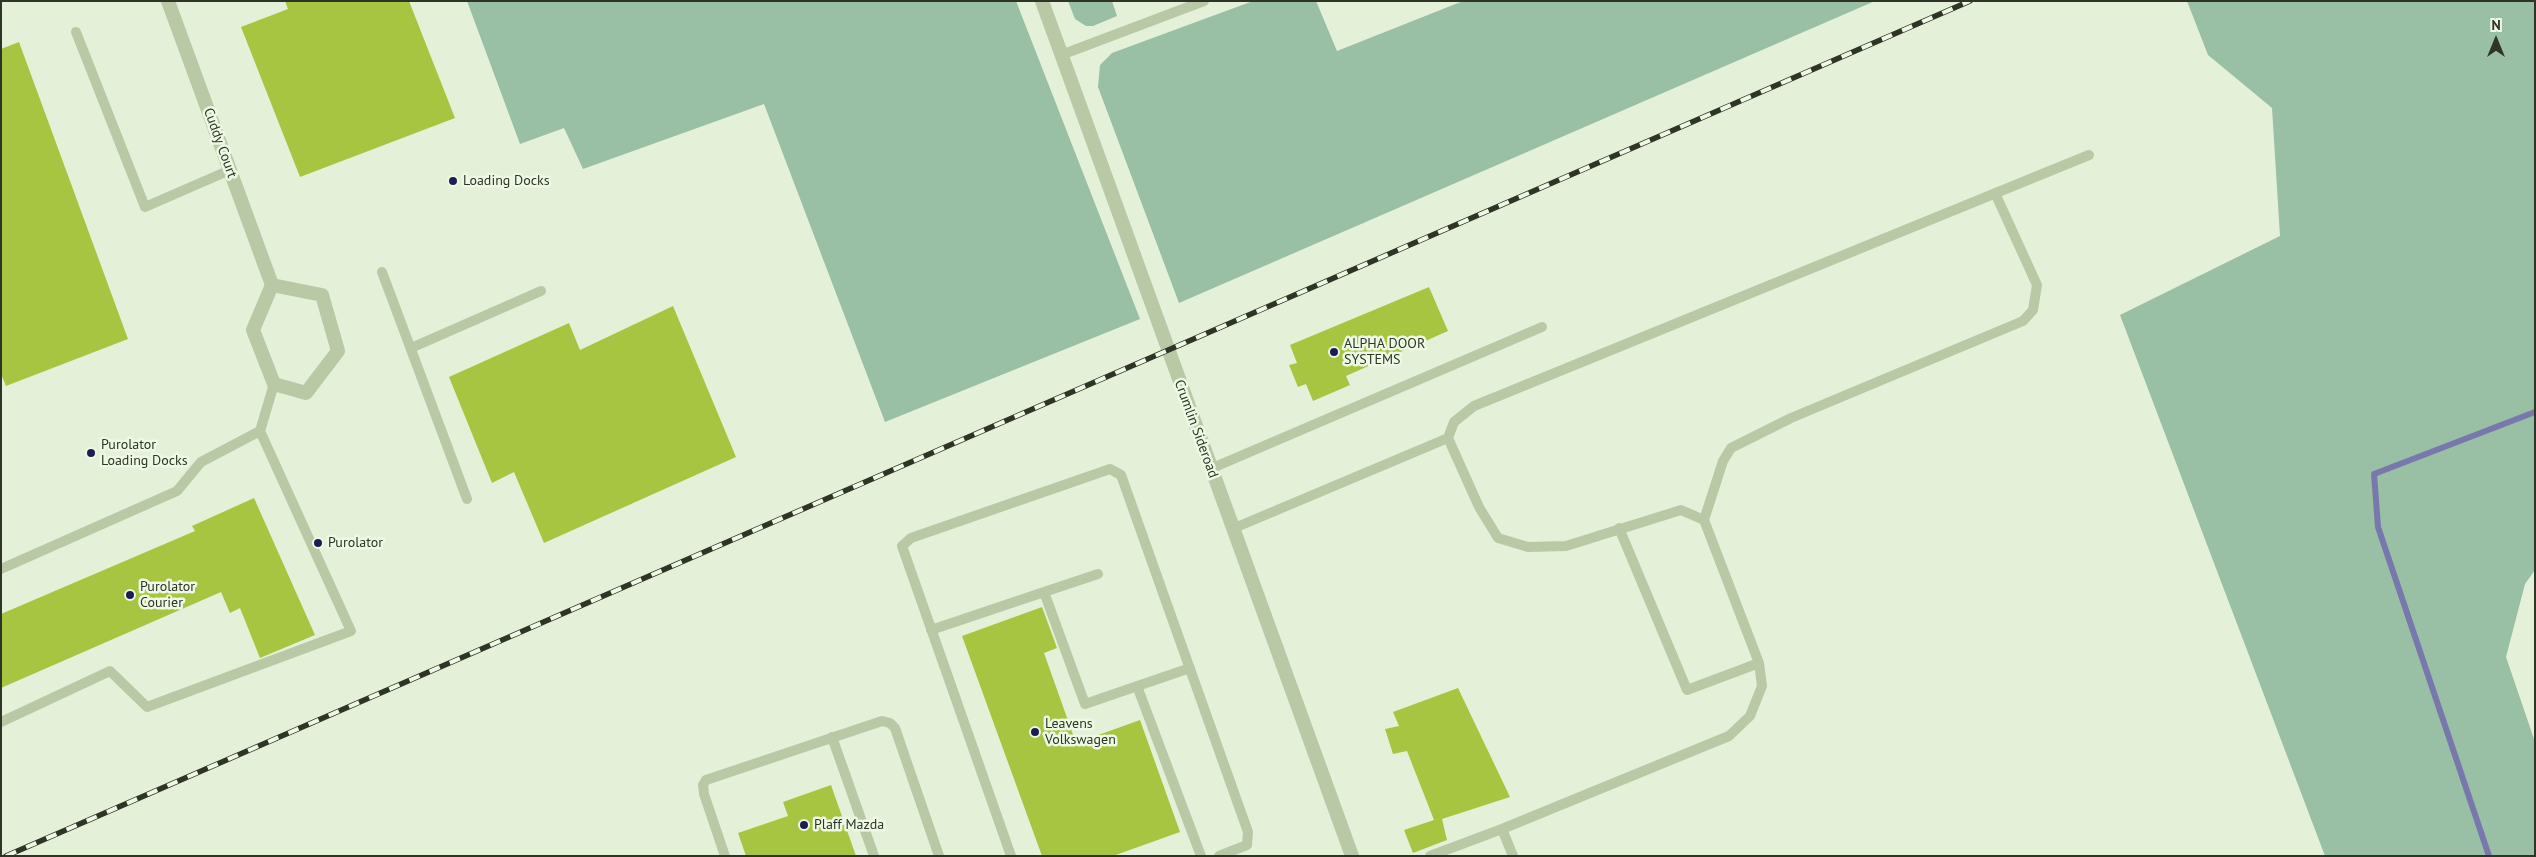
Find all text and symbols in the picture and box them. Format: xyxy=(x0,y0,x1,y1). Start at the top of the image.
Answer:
north arrow xyxy=(2471,15,2521,65)
text: N xyxy=(2491,16,2501,34)
street label: Cuddy Court xyxy=(200,106,240,180)
place label: Loading Docks xyxy=(463,173,550,189)
marker: Loading Docks xyxy=(447,175,459,187)
place label: ALPHA DOOR SYSTEMS xyxy=(1344,336,1425,368)
marker: ALPHA DOOR SYSTEMS xyxy=(1328,346,1340,358)
street label: Crumlin Sideroad xyxy=(1170,378,1222,480)
place label: Purolator Loading Docks xyxy=(101,437,188,470)
marker: Purolator Loading Docks xyxy=(85,447,97,459)
place label: Purolator xyxy=(328,535,383,551)
marker: Purolator xyxy=(312,537,324,549)
place label: Purolator Courier xyxy=(140,579,195,612)
marker: Purolator Courier xyxy=(124,589,136,601)
place label: Leavens Volkswagen xyxy=(1045,716,1116,749)
marker: Leavens Volkswagen xyxy=(1029,726,1041,738)
place label: Plaff Mazda xyxy=(814,817,884,833)
marker: Plaff Mazda xyxy=(798,819,810,831)

